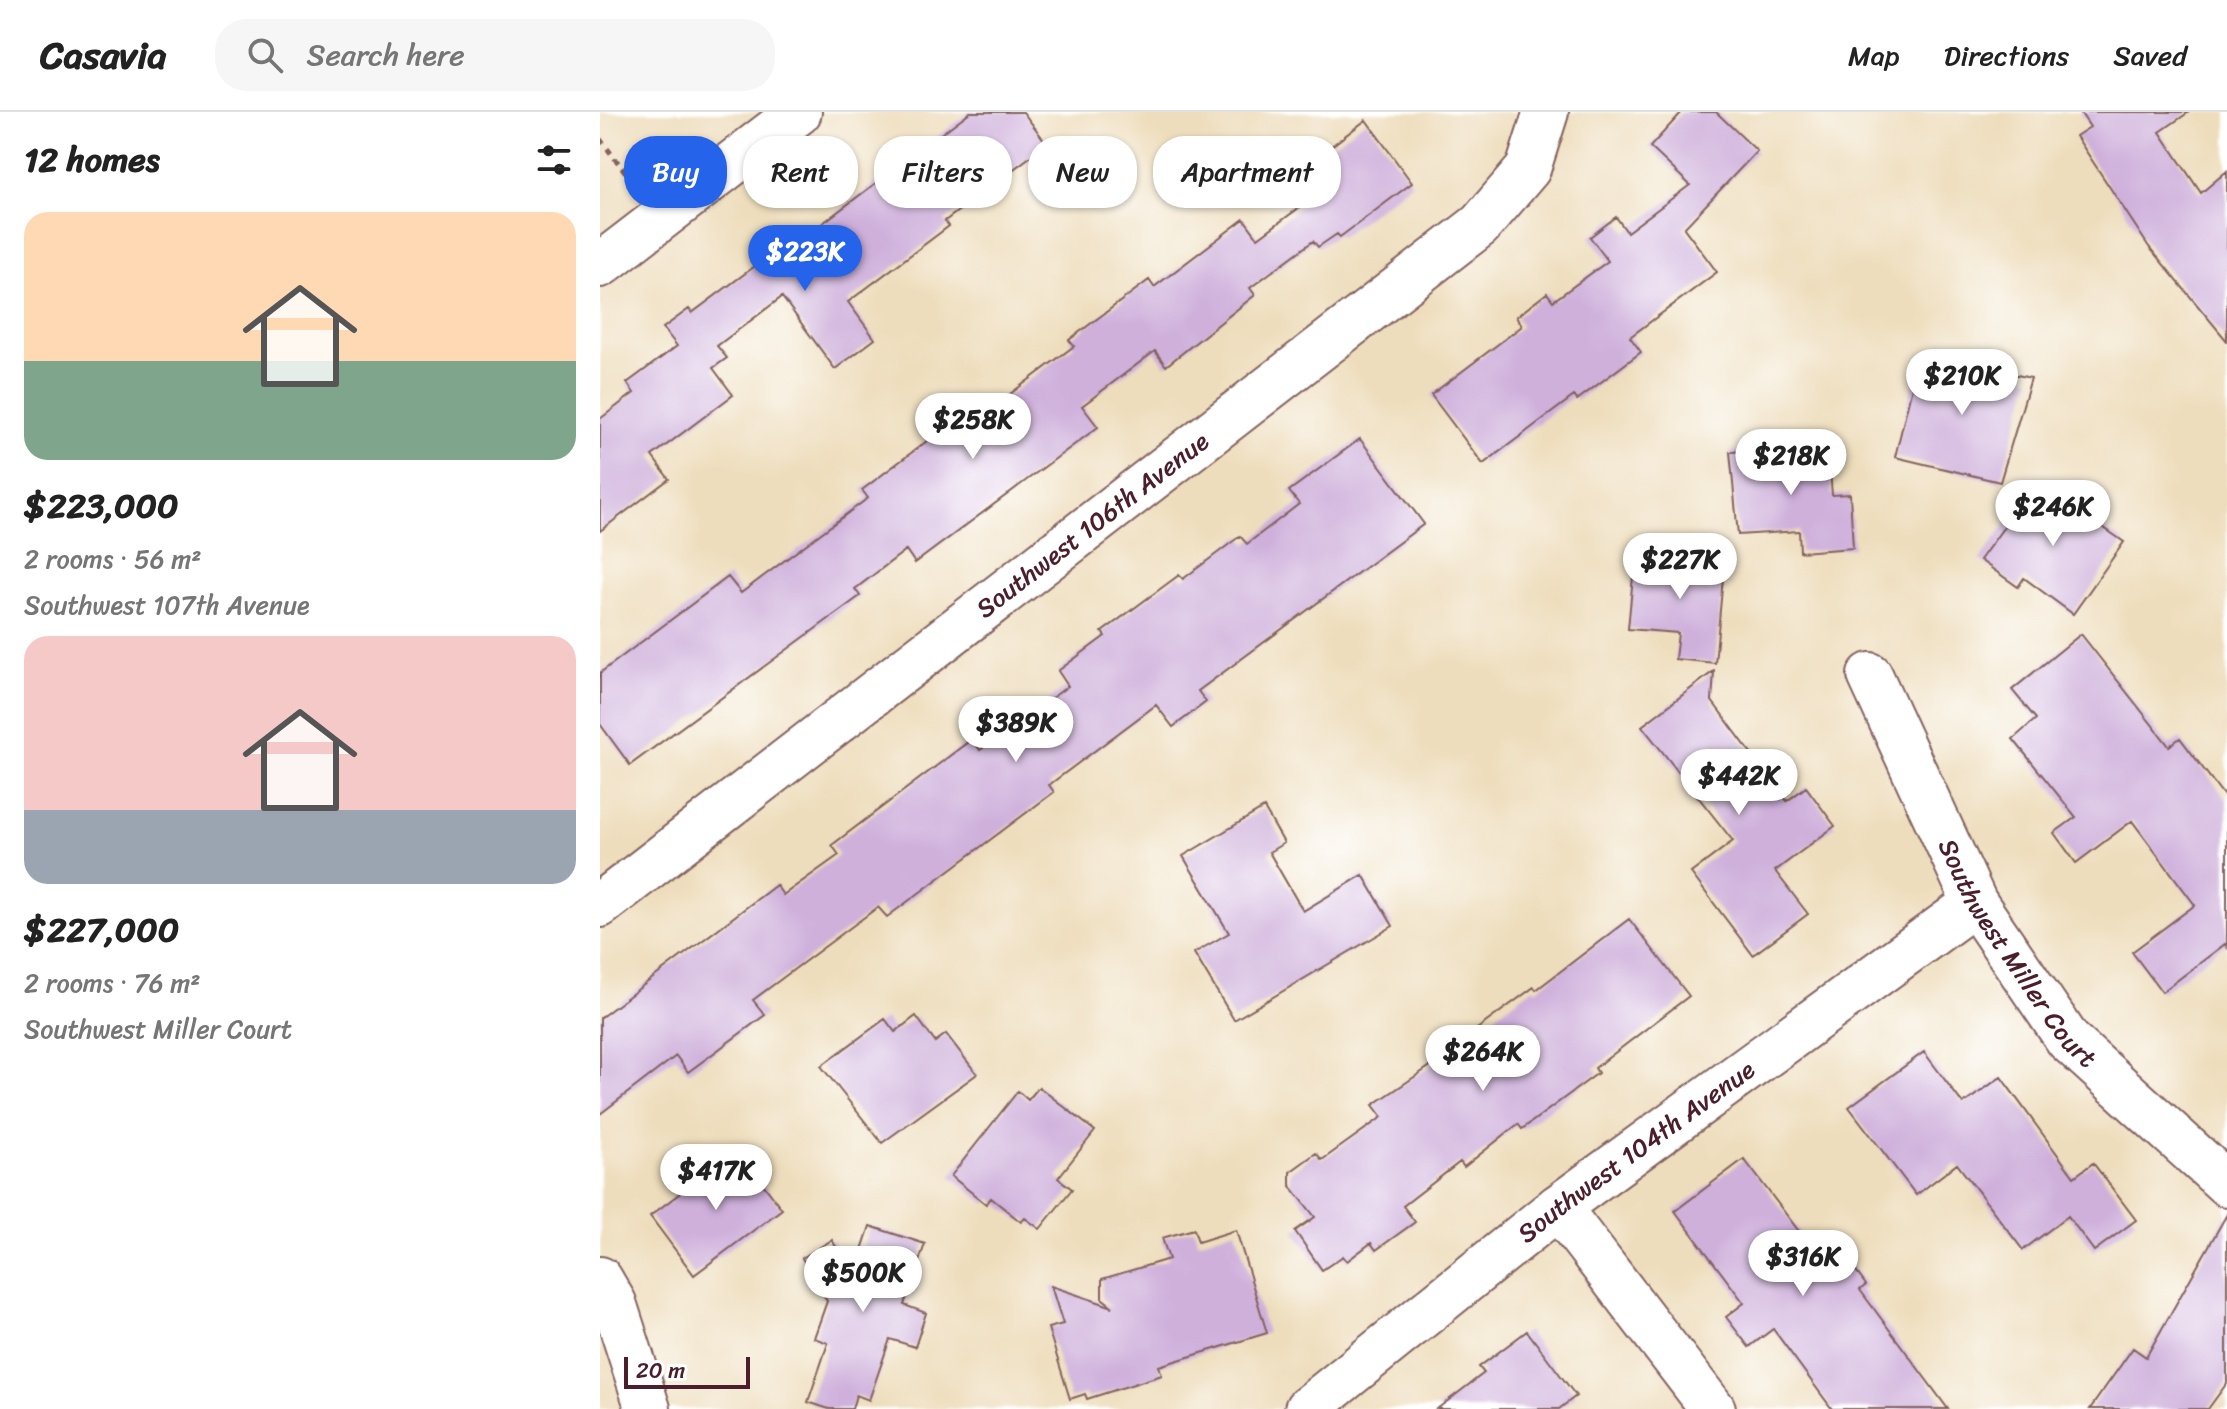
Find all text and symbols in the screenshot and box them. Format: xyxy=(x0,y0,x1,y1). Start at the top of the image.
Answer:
search box xyxy=(215,19,775,91)
text: Casavia xyxy=(40,22,167,89)
text: Search here xyxy=(307,28,465,82)
text: Map xyxy=(1848,31,1900,80)
text: Directions xyxy=(1944,31,2069,80)
text: Saved xyxy=(2113,31,2187,80)
icon: search xyxy=(243,33,287,77)
text: 12 homes xyxy=(24,130,160,190)
chip: Buy xyxy=(624,136,727,208)
chip: Rent xyxy=(743,136,858,208)
chip: Filters xyxy=(874,136,1012,208)
chip: New xyxy=(1028,136,1137,208)
chip: Apartment xyxy=(1153,136,1341,208)
icon: filters xyxy=(532,138,576,182)
pin: $223K xyxy=(749,225,861,293)
text: $223K xyxy=(766,228,844,274)
icon: home xyxy=(228,264,372,408)
pin: $210K xyxy=(1906,349,2018,417)
text: $210K xyxy=(1924,352,2000,398)
pin: $258K xyxy=(917,393,1029,461)
text: $258K xyxy=(933,396,1013,442)
street label: Southwest 106th Avenue xyxy=(965,419,1220,630)
pin: $218K xyxy=(1735,429,1847,497)
text: $218K xyxy=(1753,432,1829,478)
text: $223,000 xyxy=(24,476,178,536)
pin: $246K xyxy=(1997,480,2109,548)
text: $246K xyxy=(2013,483,2093,529)
pin: $227K xyxy=(1624,533,1736,601)
text: 2 rooms · 56 m² xyxy=(24,536,202,582)
text: $227K xyxy=(1641,536,1719,582)
text: Southwest 107th Avenue xyxy=(24,582,309,628)
icon: home xyxy=(228,688,372,832)
pin: $389K xyxy=(960,696,1072,764)
text: $389K xyxy=(976,699,1056,745)
pin: $442K xyxy=(1683,749,1795,817)
text: $442K xyxy=(1699,752,1779,798)
street label: Southwest Miller Court xyxy=(1925,831,2108,1080)
text: $227,000 xyxy=(24,900,179,960)
text: 2 rooms · 76 m² xyxy=(24,960,201,1006)
text: Southwest Miller Court xyxy=(24,1006,292,1052)
pin: $264K xyxy=(1427,1025,1539,1093)
text: $264K xyxy=(1443,1028,1523,1074)
street label: Southwest 104th Avenue xyxy=(1506,1047,1765,1255)
pin: $417K xyxy=(660,1144,772,1212)
text: $417K xyxy=(678,1147,754,1193)
pin: $316K xyxy=(1747,1230,1859,1298)
text: $316K xyxy=(1766,1233,1840,1279)
pin: $500K xyxy=(807,1246,919,1314)
text: $500K xyxy=(822,1249,904,1295)
text: 20 m xyxy=(636,1351,685,1390)
scale bar xyxy=(624,1353,750,1389)

